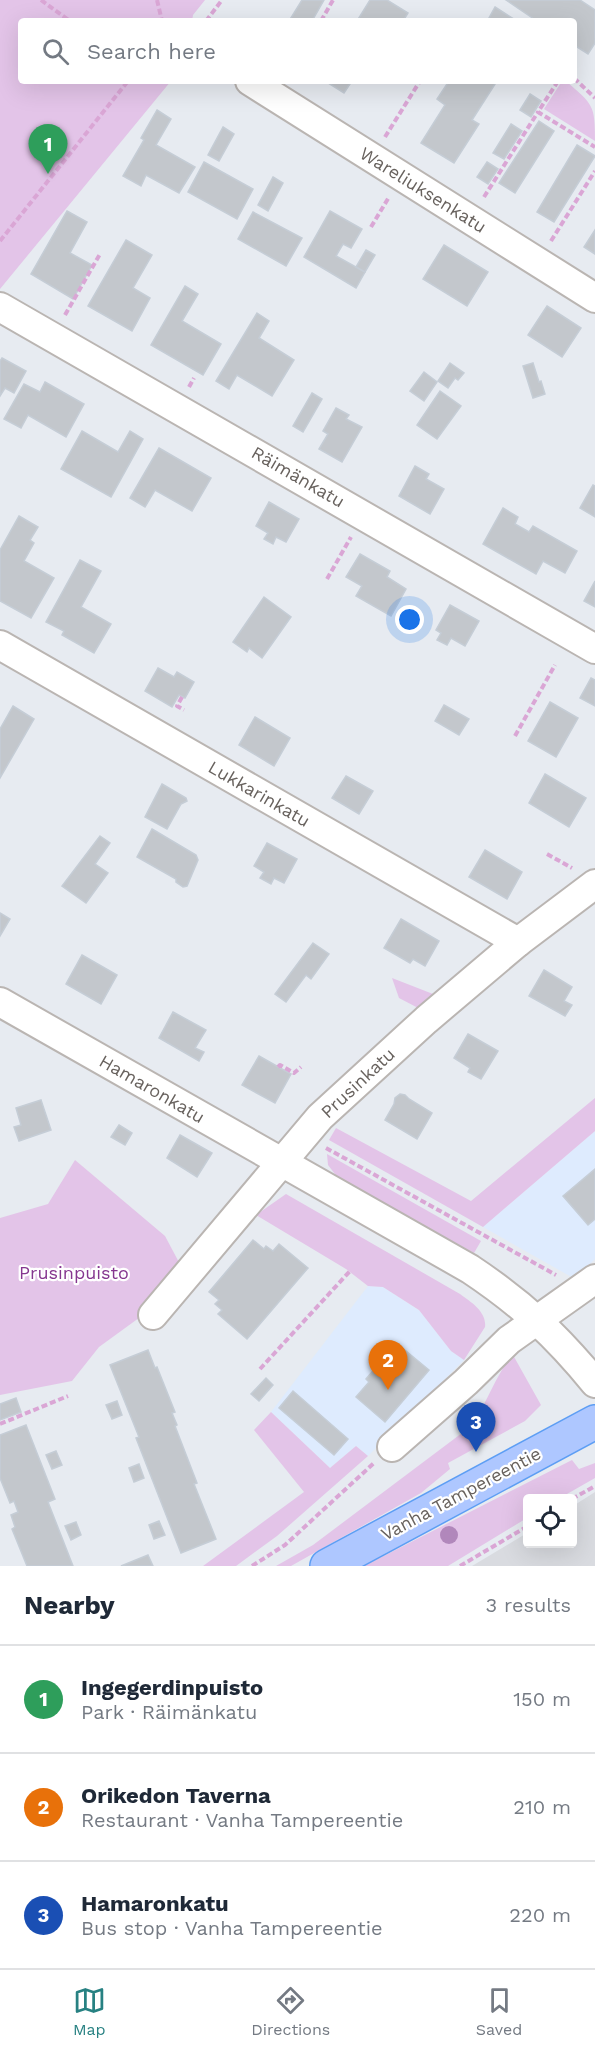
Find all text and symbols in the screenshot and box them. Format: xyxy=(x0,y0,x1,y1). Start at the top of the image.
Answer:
search box xyxy=(18,18,577,84)
icon: search xyxy=(39,35,72,68)
text: Search here xyxy=(87,39,216,64)
pin: 1 xyxy=(28,124,68,174)
street label: Wareliuksenkatu xyxy=(356,142,490,237)
street label: Räimänkatu xyxy=(248,441,349,512)
your location xyxy=(395,605,424,634)
street label: Lukkarinkatu xyxy=(205,756,314,831)
street label: Prusinkatu xyxy=(316,1043,399,1122)
street label: Hamaronkatu xyxy=(96,1050,209,1127)
park label: Prusinpuisto xyxy=(19,1262,129,1283)
pin: 2 xyxy=(368,1340,408,1390)
pin: 3 xyxy=(456,1402,496,1452)
street label: Vanha Tampereentie xyxy=(377,1442,544,1545)
map controls xyxy=(523,1494,577,1548)
button: locate xyxy=(523,1494,577,1548)
text: Nearby xyxy=(24,1590,115,1620)
text: 3 results xyxy=(486,1593,571,1617)
text: Ingegerdinpuisto xyxy=(81,1675,263,1700)
text: 1 xyxy=(39,1687,48,1711)
text: 150 m xyxy=(513,1687,571,1711)
text: Park · Räimänkatu xyxy=(81,1700,257,1724)
text: Orikedon Taverna xyxy=(81,1783,271,1808)
text: 2 xyxy=(38,1795,49,1819)
text: 210 m xyxy=(513,1795,571,1819)
text: Restaurant · Vanha Tampereentie xyxy=(81,1808,403,1832)
text: Hamaronkatu xyxy=(81,1891,229,1916)
text: 3 xyxy=(38,1903,49,1927)
text: 220 m xyxy=(509,1903,571,1927)
text: Bus stop · Vanha Tampereentie xyxy=(81,1916,383,1940)
tab: Map xyxy=(73,1984,106,2039)
tab: Directions xyxy=(251,1984,330,2039)
tab: Saved xyxy=(476,1984,522,2039)

